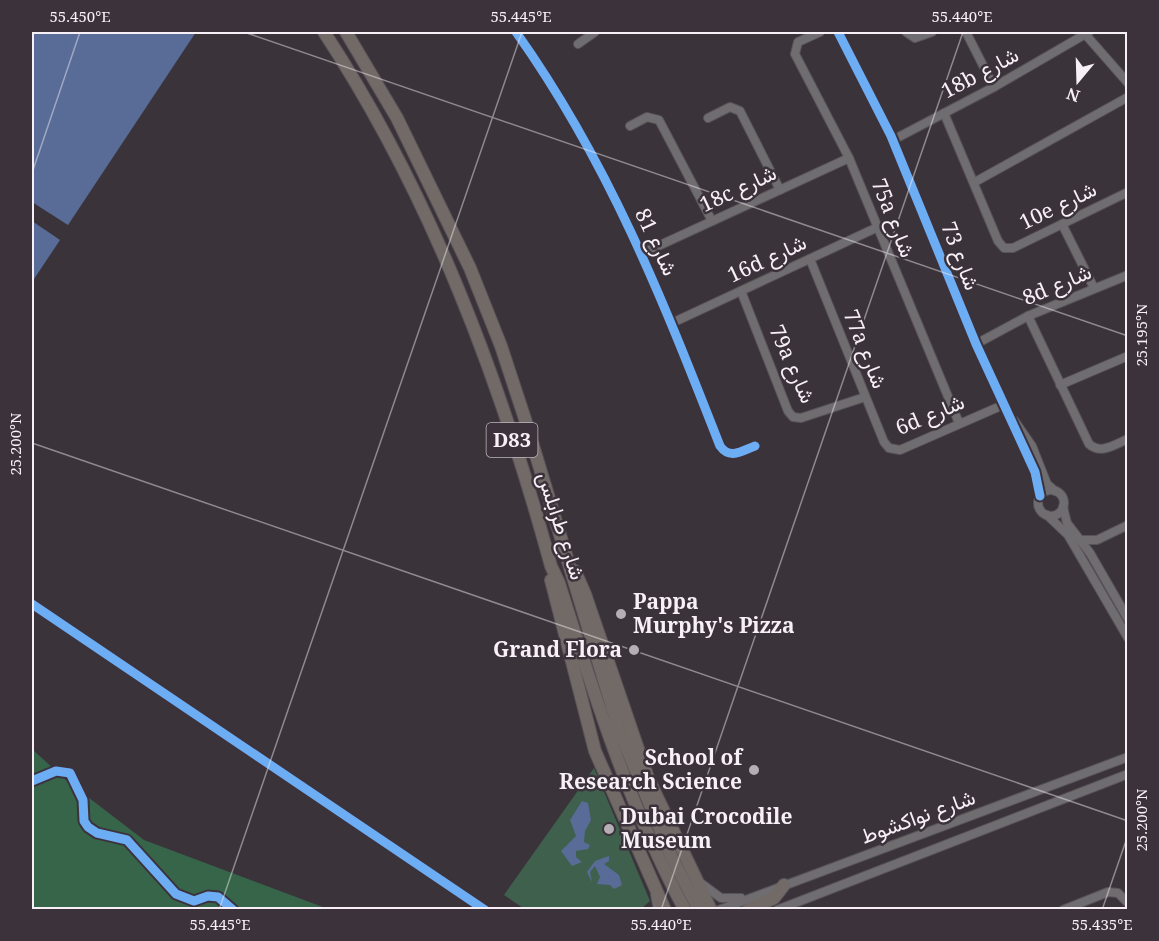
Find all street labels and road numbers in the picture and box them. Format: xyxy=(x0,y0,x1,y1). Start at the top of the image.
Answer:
street label: 18b شارع xyxy=(936,40,1024,105)
street label: 18c شارع xyxy=(695,158,781,219)
street label: 75a شارع xyxy=(864,174,922,262)
street label: 10e شارع xyxy=(1014,174,1101,237)
street label: شارع 81 xyxy=(628,203,685,280)
street label: شارع 73 xyxy=(934,217,987,294)
street label: 16d شارع xyxy=(723,228,811,289)
street label: 8d شارع xyxy=(1018,257,1096,312)
street label: 77a شارع xyxy=(836,305,894,393)
street label: 79a شارع xyxy=(762,320,823,408)
street label: 6d شارع xyxy=(891,387,969,442)
road number: D83 xyxy=(486,423,538,457)
street label: شارع طرابلس xyxy=(530,468,593,583)
street label: شارع نواكشوط xyxy=(857,782,979,851)

